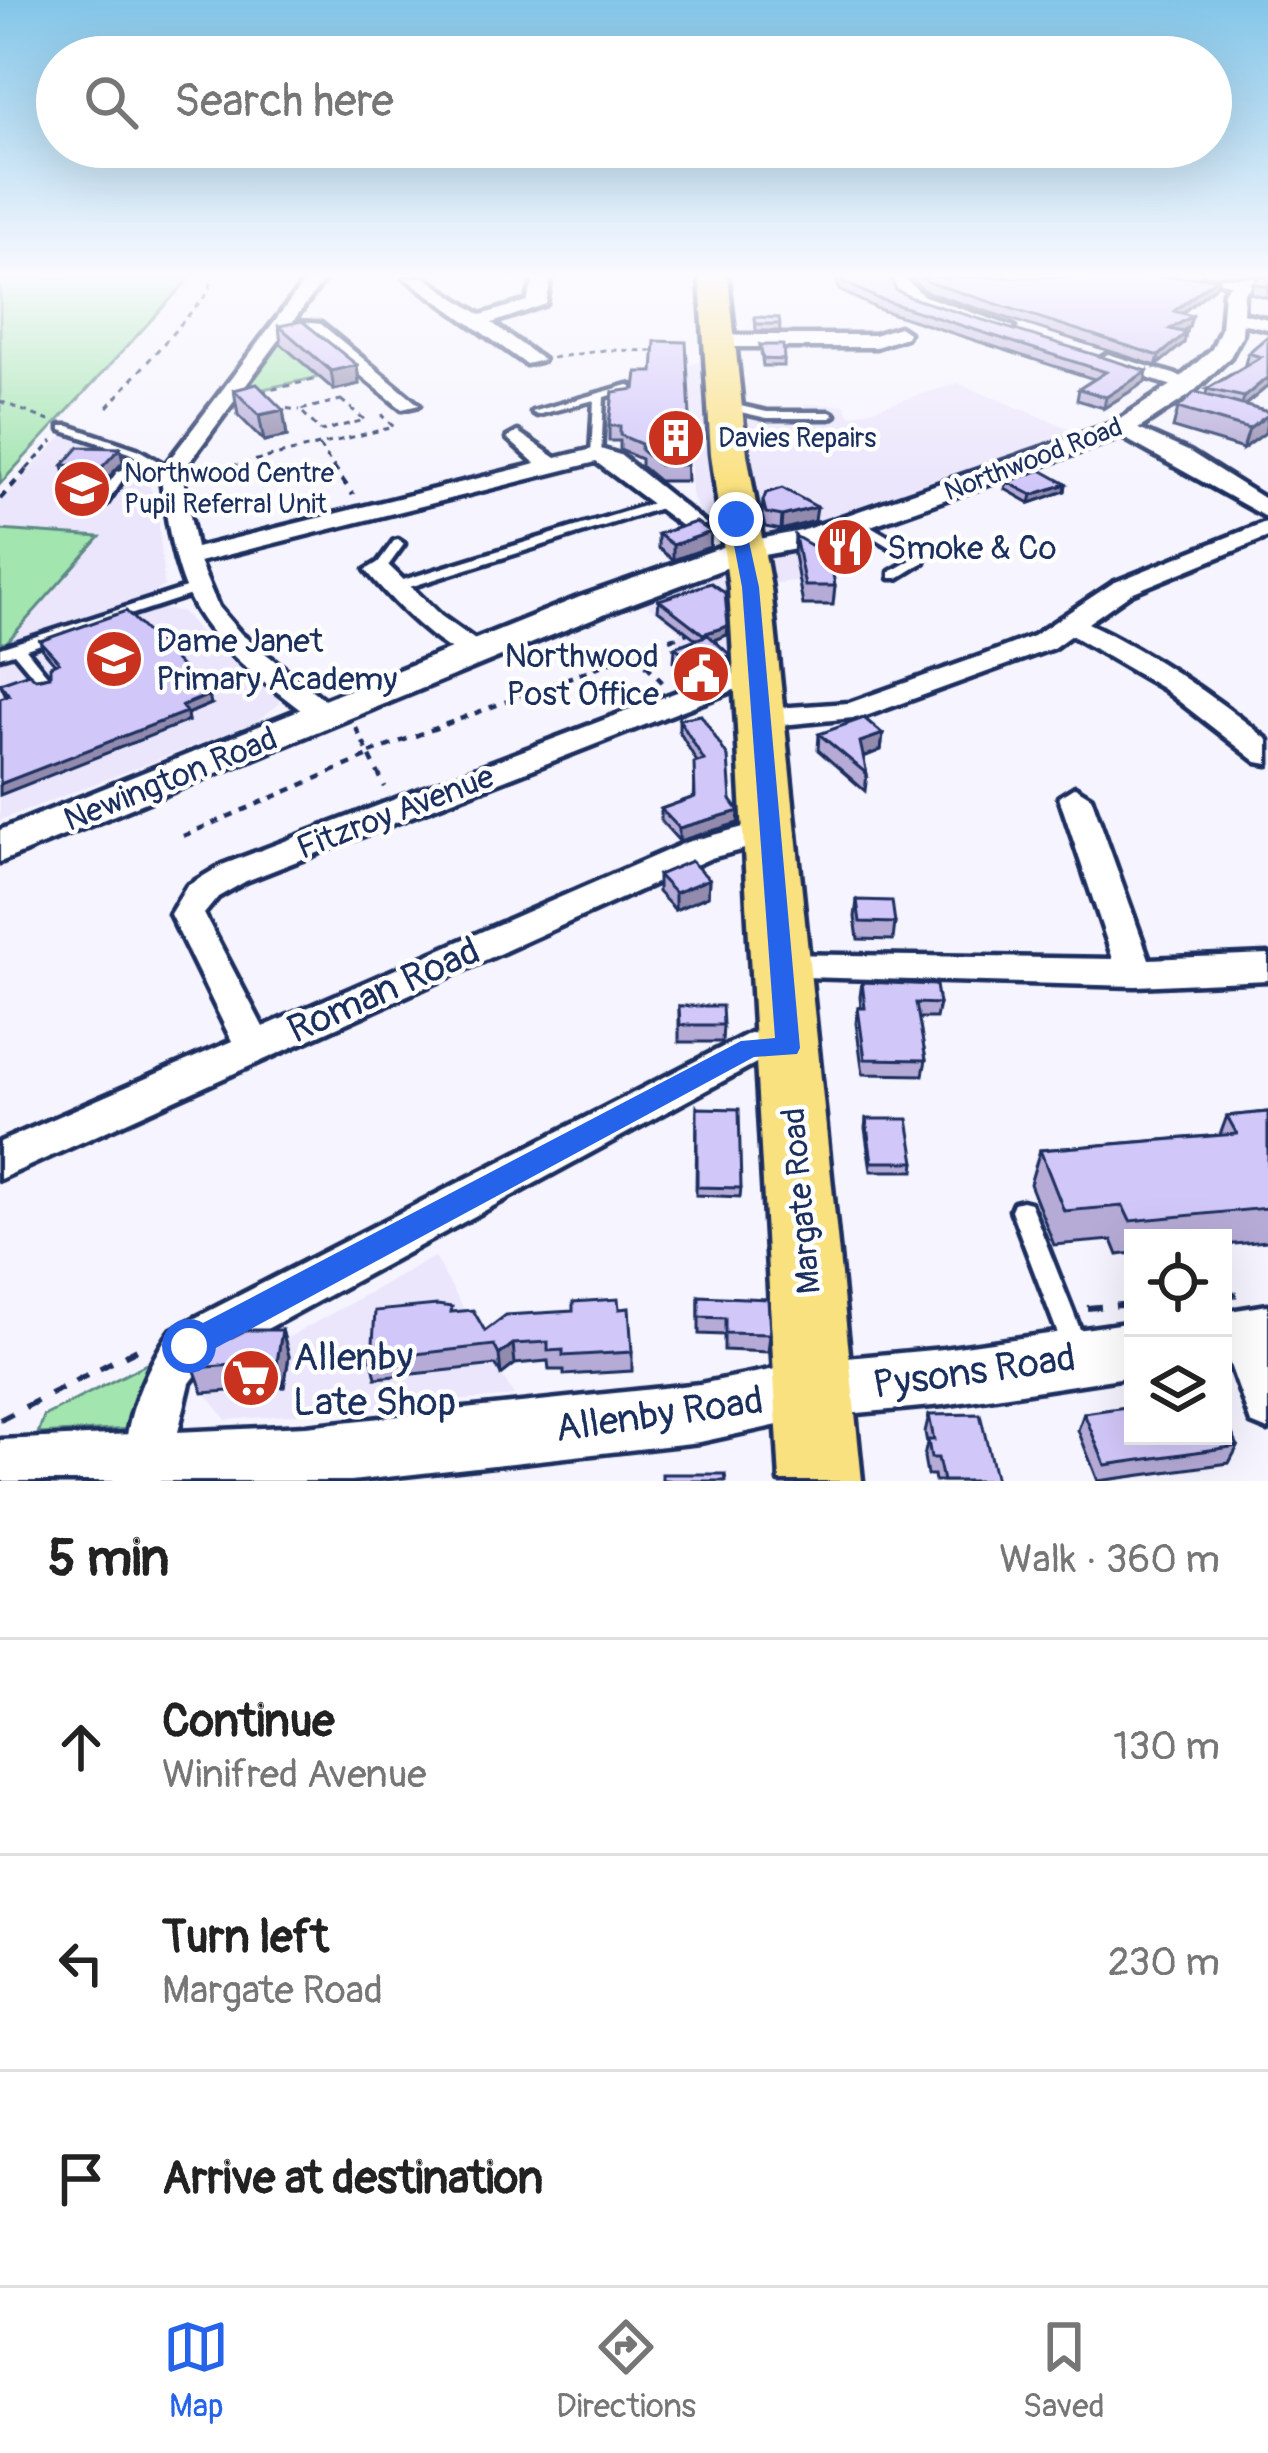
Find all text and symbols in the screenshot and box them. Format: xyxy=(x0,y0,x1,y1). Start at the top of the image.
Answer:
search box xyxy=(36,36,1232,168)
icon: search xyxy=(78,69,144,135)
text: Search here xyxy=(174,74,394,130)
building icon: Davies Repairs xyxy=(645,407,707,469)
street label: Northwood Road xyxy=(939,410,1127,509)
place label: Davies Repairs xyxy=(718,422,876,455)
place label: Northwood Centre Pupil Referral Unit xyxy=(124,457,335,521)
school or university icon: Northwood Centre Pupil Referral Unit xyxy=(51,458,113,520)
route end xyxy=(709,492,763,546)
restaurant icon: Smoke & Co xyxy=(814,516,876,578)
place label: Smoke & Co xyxy=(887,528,1056,569)
place label: Dame Janet Primary Academy xyxy=(156,621,397,700)
school or university icon: Dame Janet Primary Academy xyxy=(83,628,145,690)
place label: Northwood Post Office xyxy=(504,636,659,715)
public building icon: Northwood Post Office xyxy=(670,643,732,705)
street label: Newington Road xyxy=(58,718,283,841)
street label: Fitzroy Avenue xyxy=(291,756,500,869)
street label: Roman Road xyxy=(280,926,487,1054)
street label: Margate Road xyxy=(773,1106,830,1296)
map controls xyxy=(1124,1229,1232,1445)
button: locate xyxy=(1124,1229,1232,1337)
route start xyxy=(162,1319,216,1373)
place label: Allenby Late Shop xyxy=(293,1333,456,1427)
street label: Pysons Road xyxy=(870,1333,1079,1410)
button: layers xyxy=(1124,1337,1232,1445)
supermarket icon: Allenby Late Shop xyxy=(220,1347,282,1409)
street label: Allenby Road xyxy=(552,1376,766,1453)
text: 5 min xyxy=(48,1527,169,1591)
text: Walk · 360 m xyxy=(999,1535,1220,1584)
text: Continue xyxy=(162,1694,335,1750)
icon: ahead xyxy=(48,1714,114,1780)
text: 130 m xyxy=(1113,1722,1220,1771)
text: Winifred Avenue xyxy=(162,1750,427,1799)
text: Turn left xyxy=(162,1910,329,1966)
icon: left xyxy=(48,1930,114,1996)
text: 230 m xyxy=(1108,1938,1220,1987)
text: Margate Road xyxy=(162,1966,383,2015)
icon: arrive xyxy=(48,2146,114,2212)
text: Arrive at destination xyxy=(162,2151,543,2207)
tab: Map xyxy=(163,2314,229,2427)
tab: Directions xyxy=(556,2314,696,2427)
tab: Saved xyxy=(1023,2314,1105,2427)

